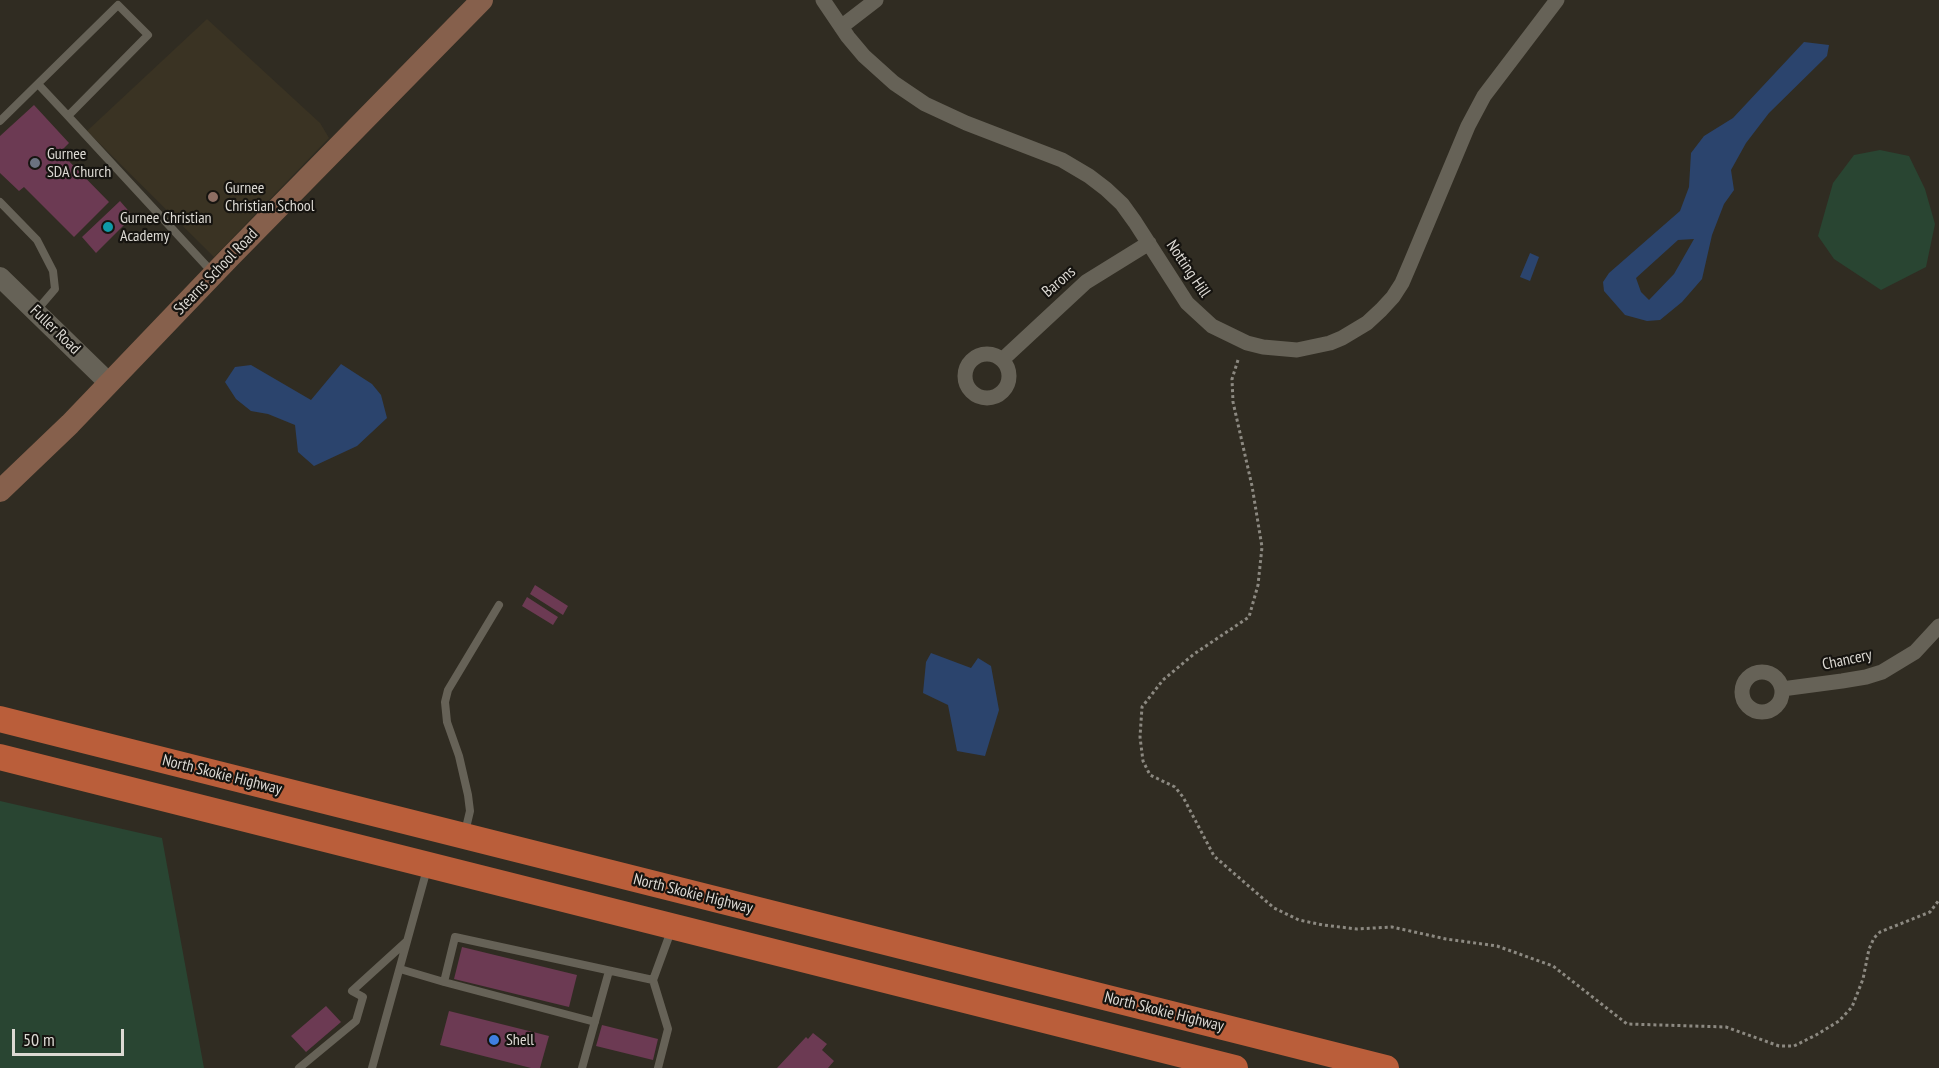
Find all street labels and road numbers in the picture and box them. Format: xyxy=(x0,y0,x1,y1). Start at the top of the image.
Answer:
street label: Stearns School Road xyxy=(170,225,262,319)
street label: Notting Hill xyxy=(1162,237,1214,301)
street label: Barons xyxy=(1038,262,1080,302)
street label: Fuller Road xyxy=(26,301,84,359)
street label: Chancery xyxy=(1820,645,1874,675)
street label: North Skokie Highway xyxy=(160,751,284,799)
street label: North Skokie Highway xyxy=(631,870,755,918)
street label: North Skokie Highway xyxy=(1102,988,1226,1036)

